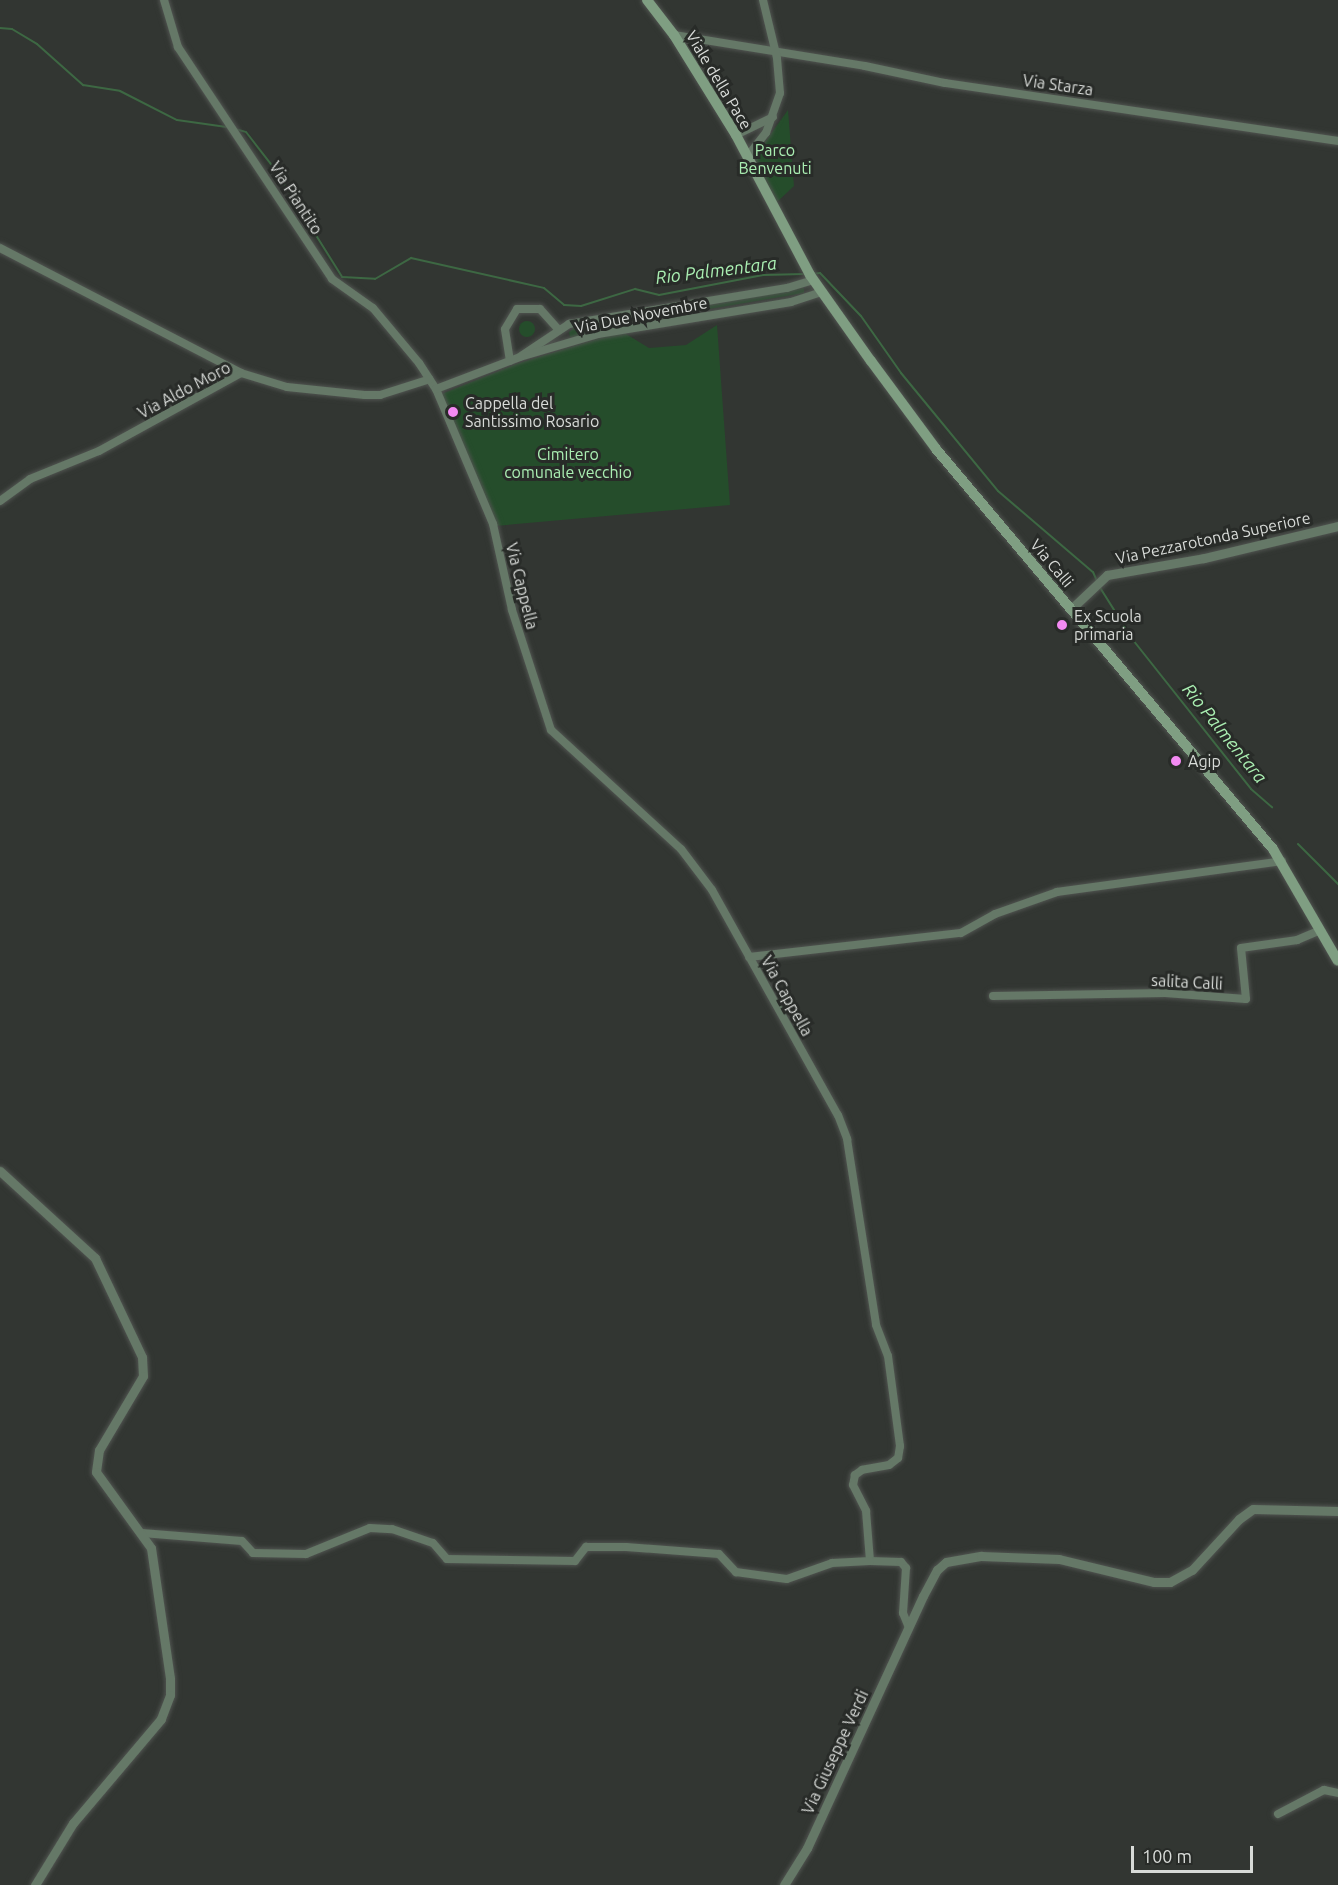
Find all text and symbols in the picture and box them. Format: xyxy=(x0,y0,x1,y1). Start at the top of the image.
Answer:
street label: Viale della Pace xyxy=(682,27,756,133)
street label: Via Starza xyxy=(1022,71,1094,99)
park label: Parco Benvenuti xyxy=(738,140,812,178)
street label: Via Piantito xyxy=(265,158,327,238)
water label: Rio Palmentara xyxy=(654,252,778,288)
street label: Via Due Novembre xyxy=(573,293,709,337)
street label: Via Aldo Moro xyxy=(134,358,234,422)
place label: Cappella del Santissimo Rosario xyxy=(465,393,599,431)
marker: Cappella del Santissimo Rosario xyxy=(446,405,460,419)
park label: Cimitero comunale vecchio xyxy=(504,444,632,482)
street label: Via Pezzarotonda Superiore xyxy=(1114,508,1312,568)
street label: Via Calli xyxy=(1026,535,1078,591)
street label: Via Cappella xyxy=(502,541,542,631)
place label: Ex Scuola primaria xyxy=(1074,606,1142,644)
marker: Ex Scuola primaria xyxy=(1055,618,1069,632)
water label: Rio Palmentara xyxy=(1178,679,1272,787)
place label: Agip xyxy=(1188,751,1221,771)
marker: Agip xyxy=(1169,754,1183,768)
street label: Via Cappella xyxy=(757,953,817,1039)
street label: salita Calli xyxy=(1151,971,1223,993)
street label: Via Giuseppe Verdi xyxy=(798,1687,872,1817)
scale bar xyxy=(1134,1834,1256,1872)
text: 100 m xyxy=(1142,1846,1192,1866)

